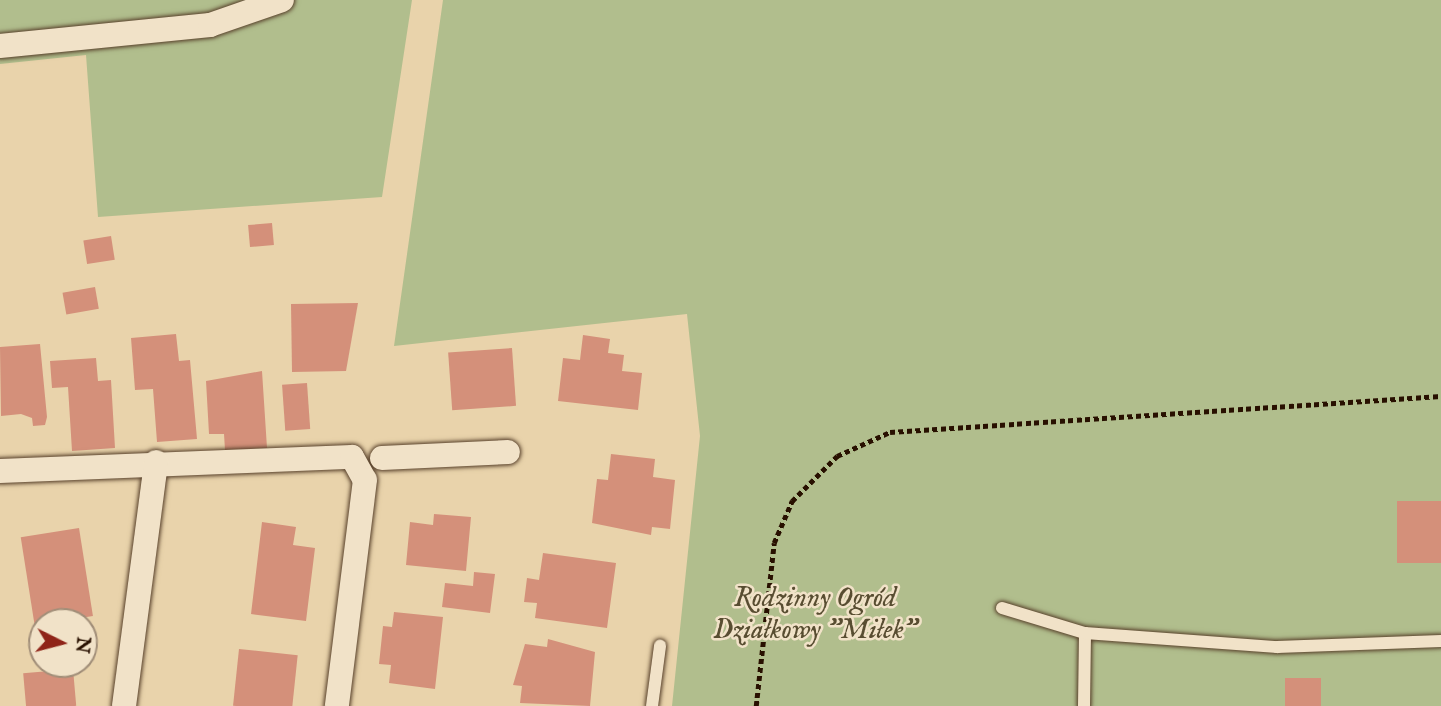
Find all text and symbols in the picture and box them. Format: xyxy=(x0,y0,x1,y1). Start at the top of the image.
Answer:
park label: Rodzinny Ogród Działkowy "Miłek" xyxy=(713,582,917,648)
north arrow xyxy=(28,608,98,678)
text: N xyxy=(69,636,95,654)

